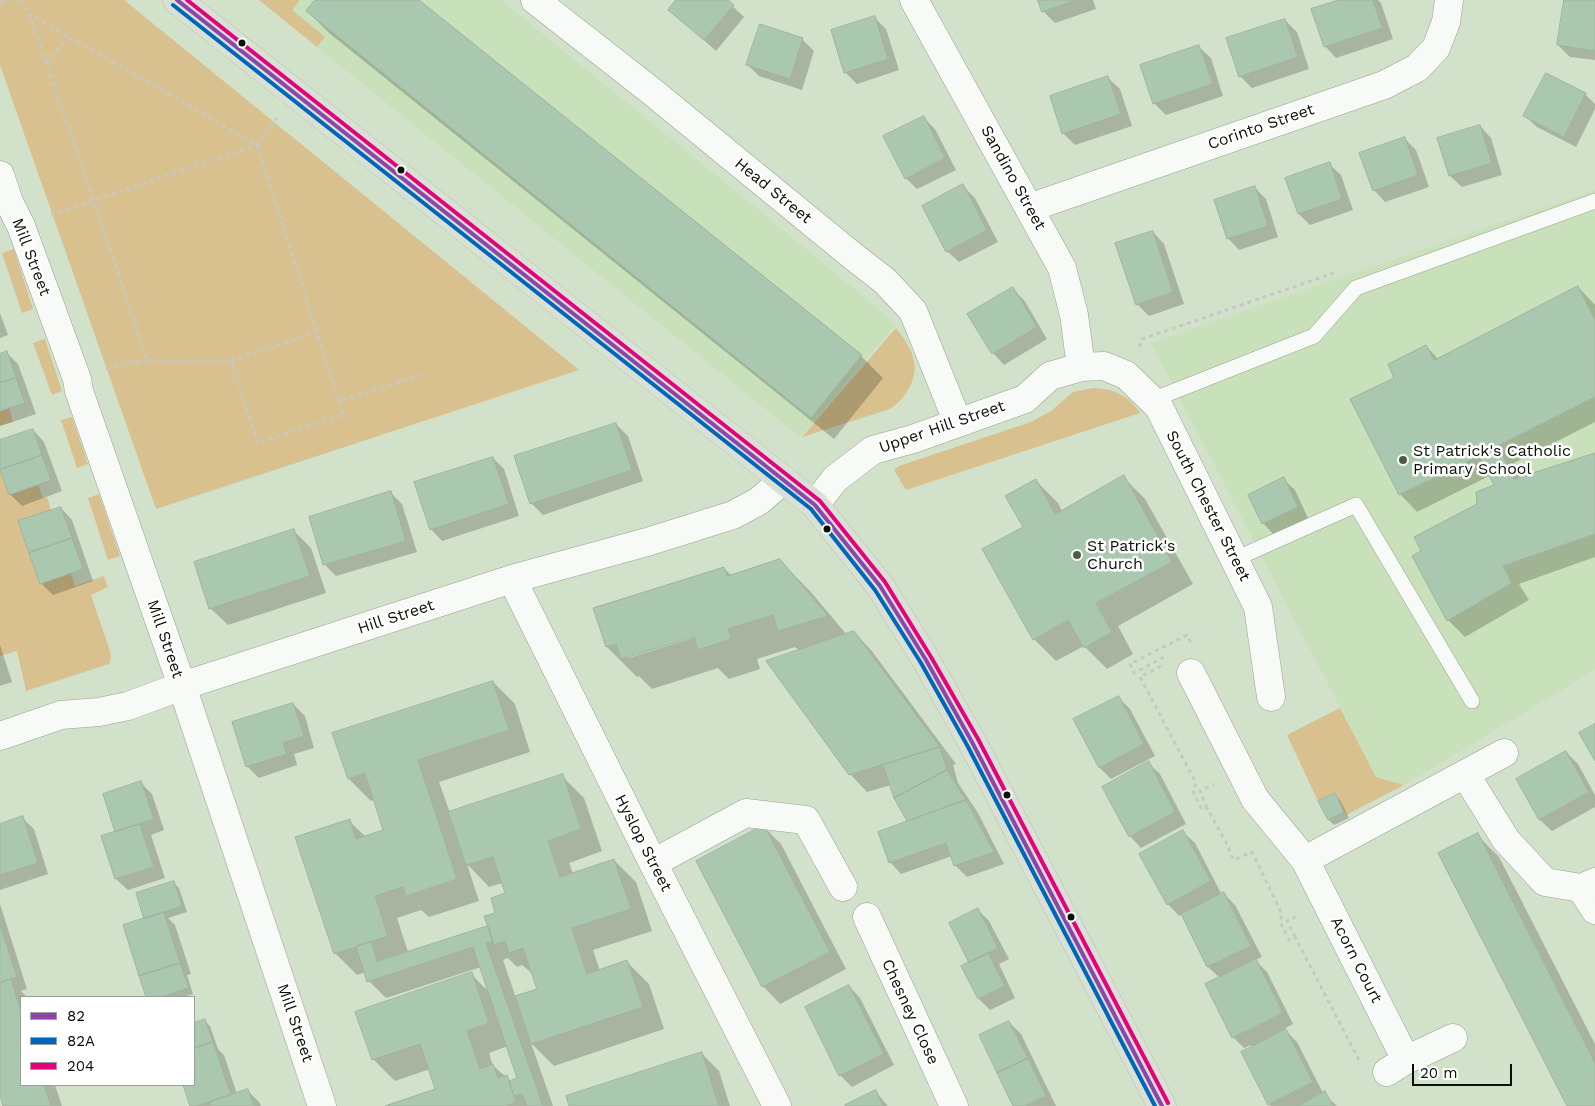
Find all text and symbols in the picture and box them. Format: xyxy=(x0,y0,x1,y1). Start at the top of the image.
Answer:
unlabelled marker xyxy=(237,38,247,48)
street label: Corinto Street xyxy=(1205,100,1317,154)
street label: Sandino Street xyxy=(976,122,1050,234)
street label: Head Street xyxy=(731,154,815,228)
unlabelled marker xyxy=(396,165,406,175)
street label: Mill Street xyxy=(7,216,55,298)
street label: Upper Hill Street xyxy=(877,396,1007,458)
street label: South Chester Street xyxy=(1162,428,1254,584)
place label: St Patrick's Catholic Primary School xyxy=(1413,441,1571,479)
marker: St Patrick's Catholic Primary School xyxy=(1397,454,1409,466)
unlabelled marker xyxy=(822,524,832,534)
place label: St Patrick's Church xyxy=(1087,536,1175,574)
marker: St Patrick's Church xyxy=(1071,549,1083,561)
street label: Hill Street xyxy=(355,596,437,638)
street label: Mill Street xyxy=(143,597,187,681)
unlabelled marker xyxy=(1002,790,1012,800)
street label: Hyslop Street xyxy=(610,791,676,895)
unlabelled marker xyxy=(1066,912,1076,922)
street label: Acorn Court xyxy=(1326,914,1386,1006)
street label: Chesney Close xyxy=(877,956,943,1068)
street label: Mill Street xyxy=(273,981,317,1065)
legend xyxy=(20,996,195,1086)
text: 82 xyxy=(67,1007,85,1025)
text: 82A xyxy=(67,1032,95,1050)
scale bar xyxy=(1415,1054,1515,1086)
text: 204 xyxy=(67,1057,94,1075)
text: 20 m xyxy=(1420,1064,1458,1082)

